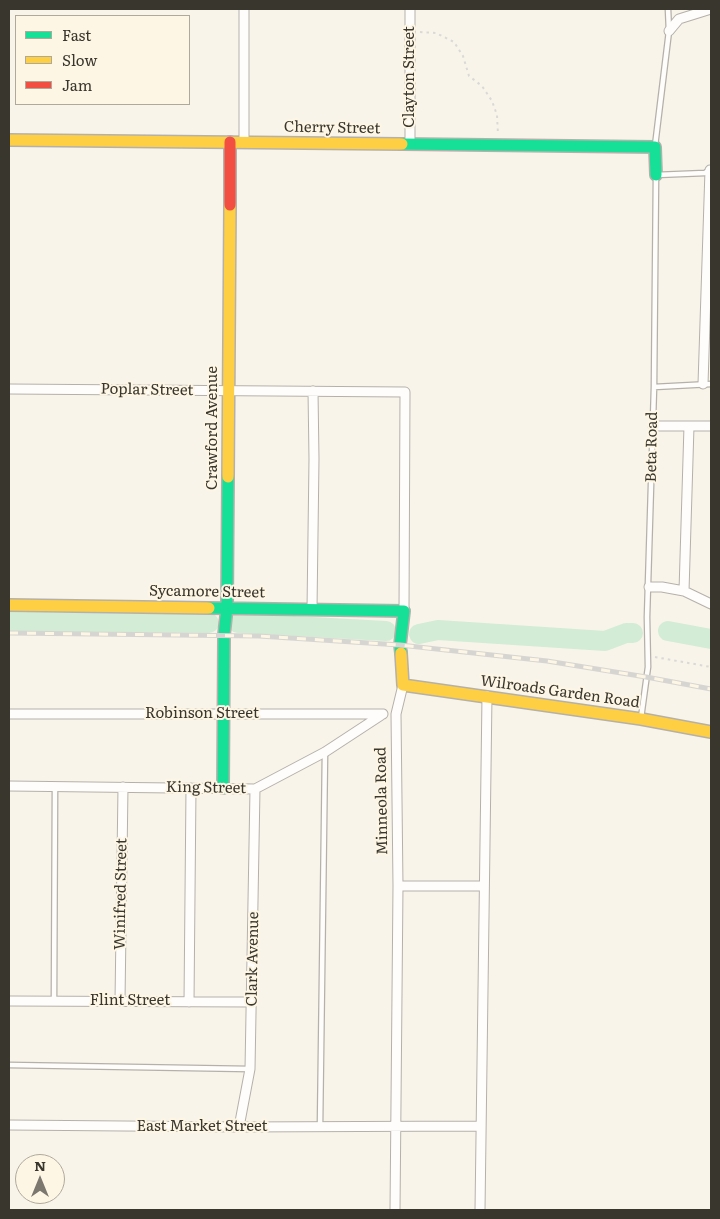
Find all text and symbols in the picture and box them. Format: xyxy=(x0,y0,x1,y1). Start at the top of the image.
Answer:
legend xyxy=(15,15,190,105)
text: Fast xyxy=(62,23,91,46)
street label: Clayton Street xyxy=(401,26,419,128)
text: Slow xyxy=(62,48,97,71)
text: Jam xyxy=(62,73,92,96)
street label: Cherry Street xyxy=(284,118,380,138)
street label: Crawford Avenue xyxy=(204,366,222,490)
street label: Poplar Street xyxy=(101,380,193,400)
street label: Beta Road xyxy=(642,411,662,483)
street label: Sycamore Street xyxy=(149,582,265,602)
street label: Wilroads Garden Road xyxy=(479,672,641,712)
street label: Robinson Street xyxy=(145,705,259,723)
street label: Minneola Road xyxy=(372,747,392,855)
street label: King Street xyxy=(166,778,246,798)
street label: Winifred Street xyxy=(111,838,131,950)
street label: Clark Avenue xyxy=(243,911,263,1007)
street label: Flint Street xyxy=(90,992,170,1010)
street label: East Market Street xyxy=(136,1118,268,1136)
north arrow xyxy=(15,1154,65,1204)
text: N xyxy=(34,1155,46,1175)

